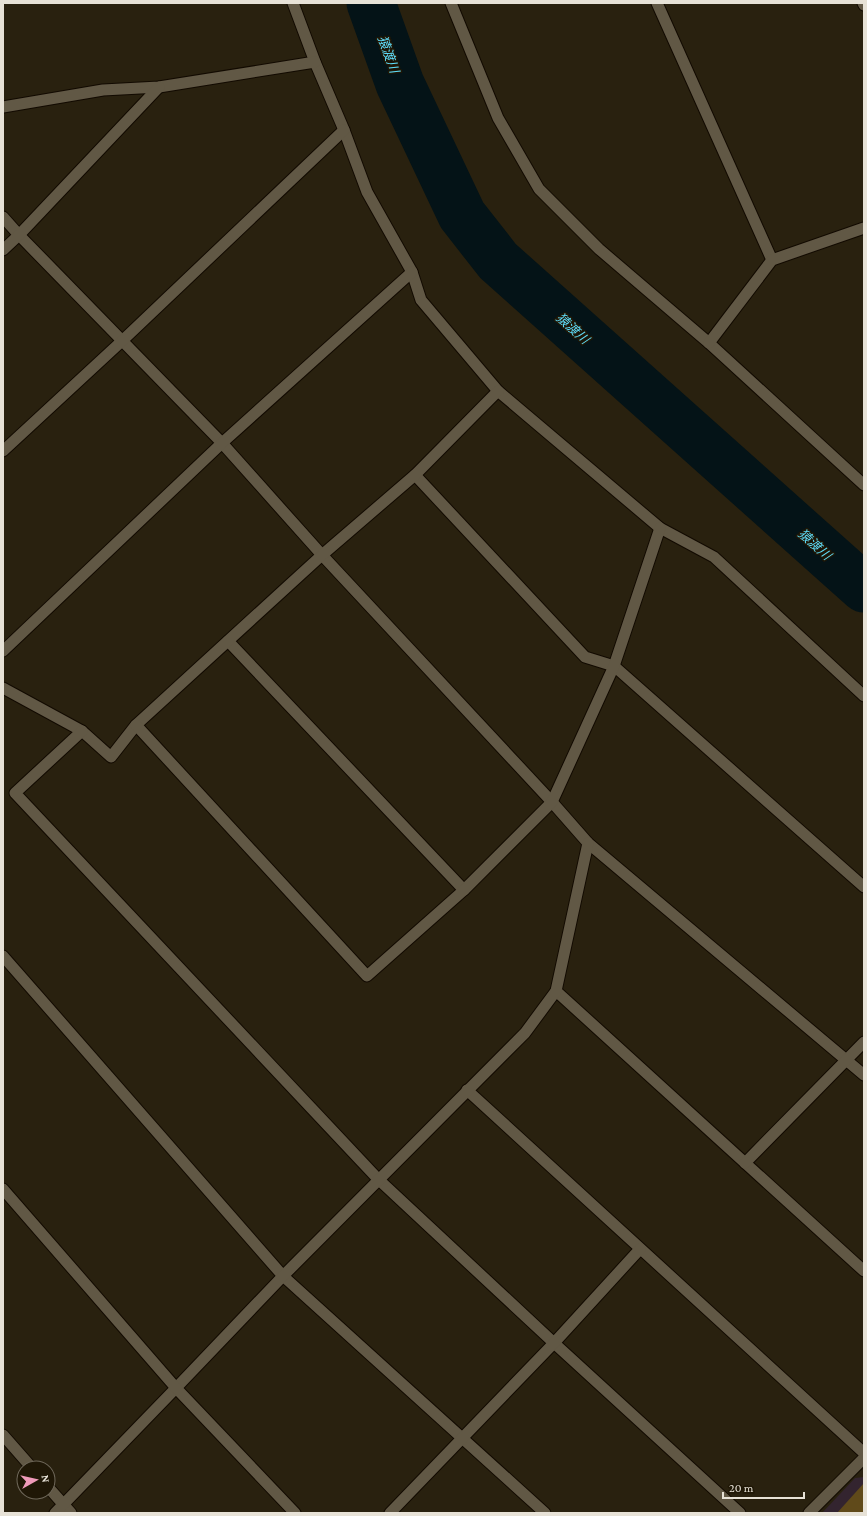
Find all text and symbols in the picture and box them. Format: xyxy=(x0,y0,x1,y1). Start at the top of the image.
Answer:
water label: 猿渡川 xyxy=(375,33,403,77)
water label: 猿渡川 xyxy=(553,310,594,348)
water label: 猿渡川 xyxy=(795,526,836,564)
north arrow xyxy=(16,1460,56,1500)
text: N xyxy=(39,1474,52,1484)
scale bar xyxy=(723,1474,804,1500)
text: 20 m xyxy=(729,1481,754,1495)

